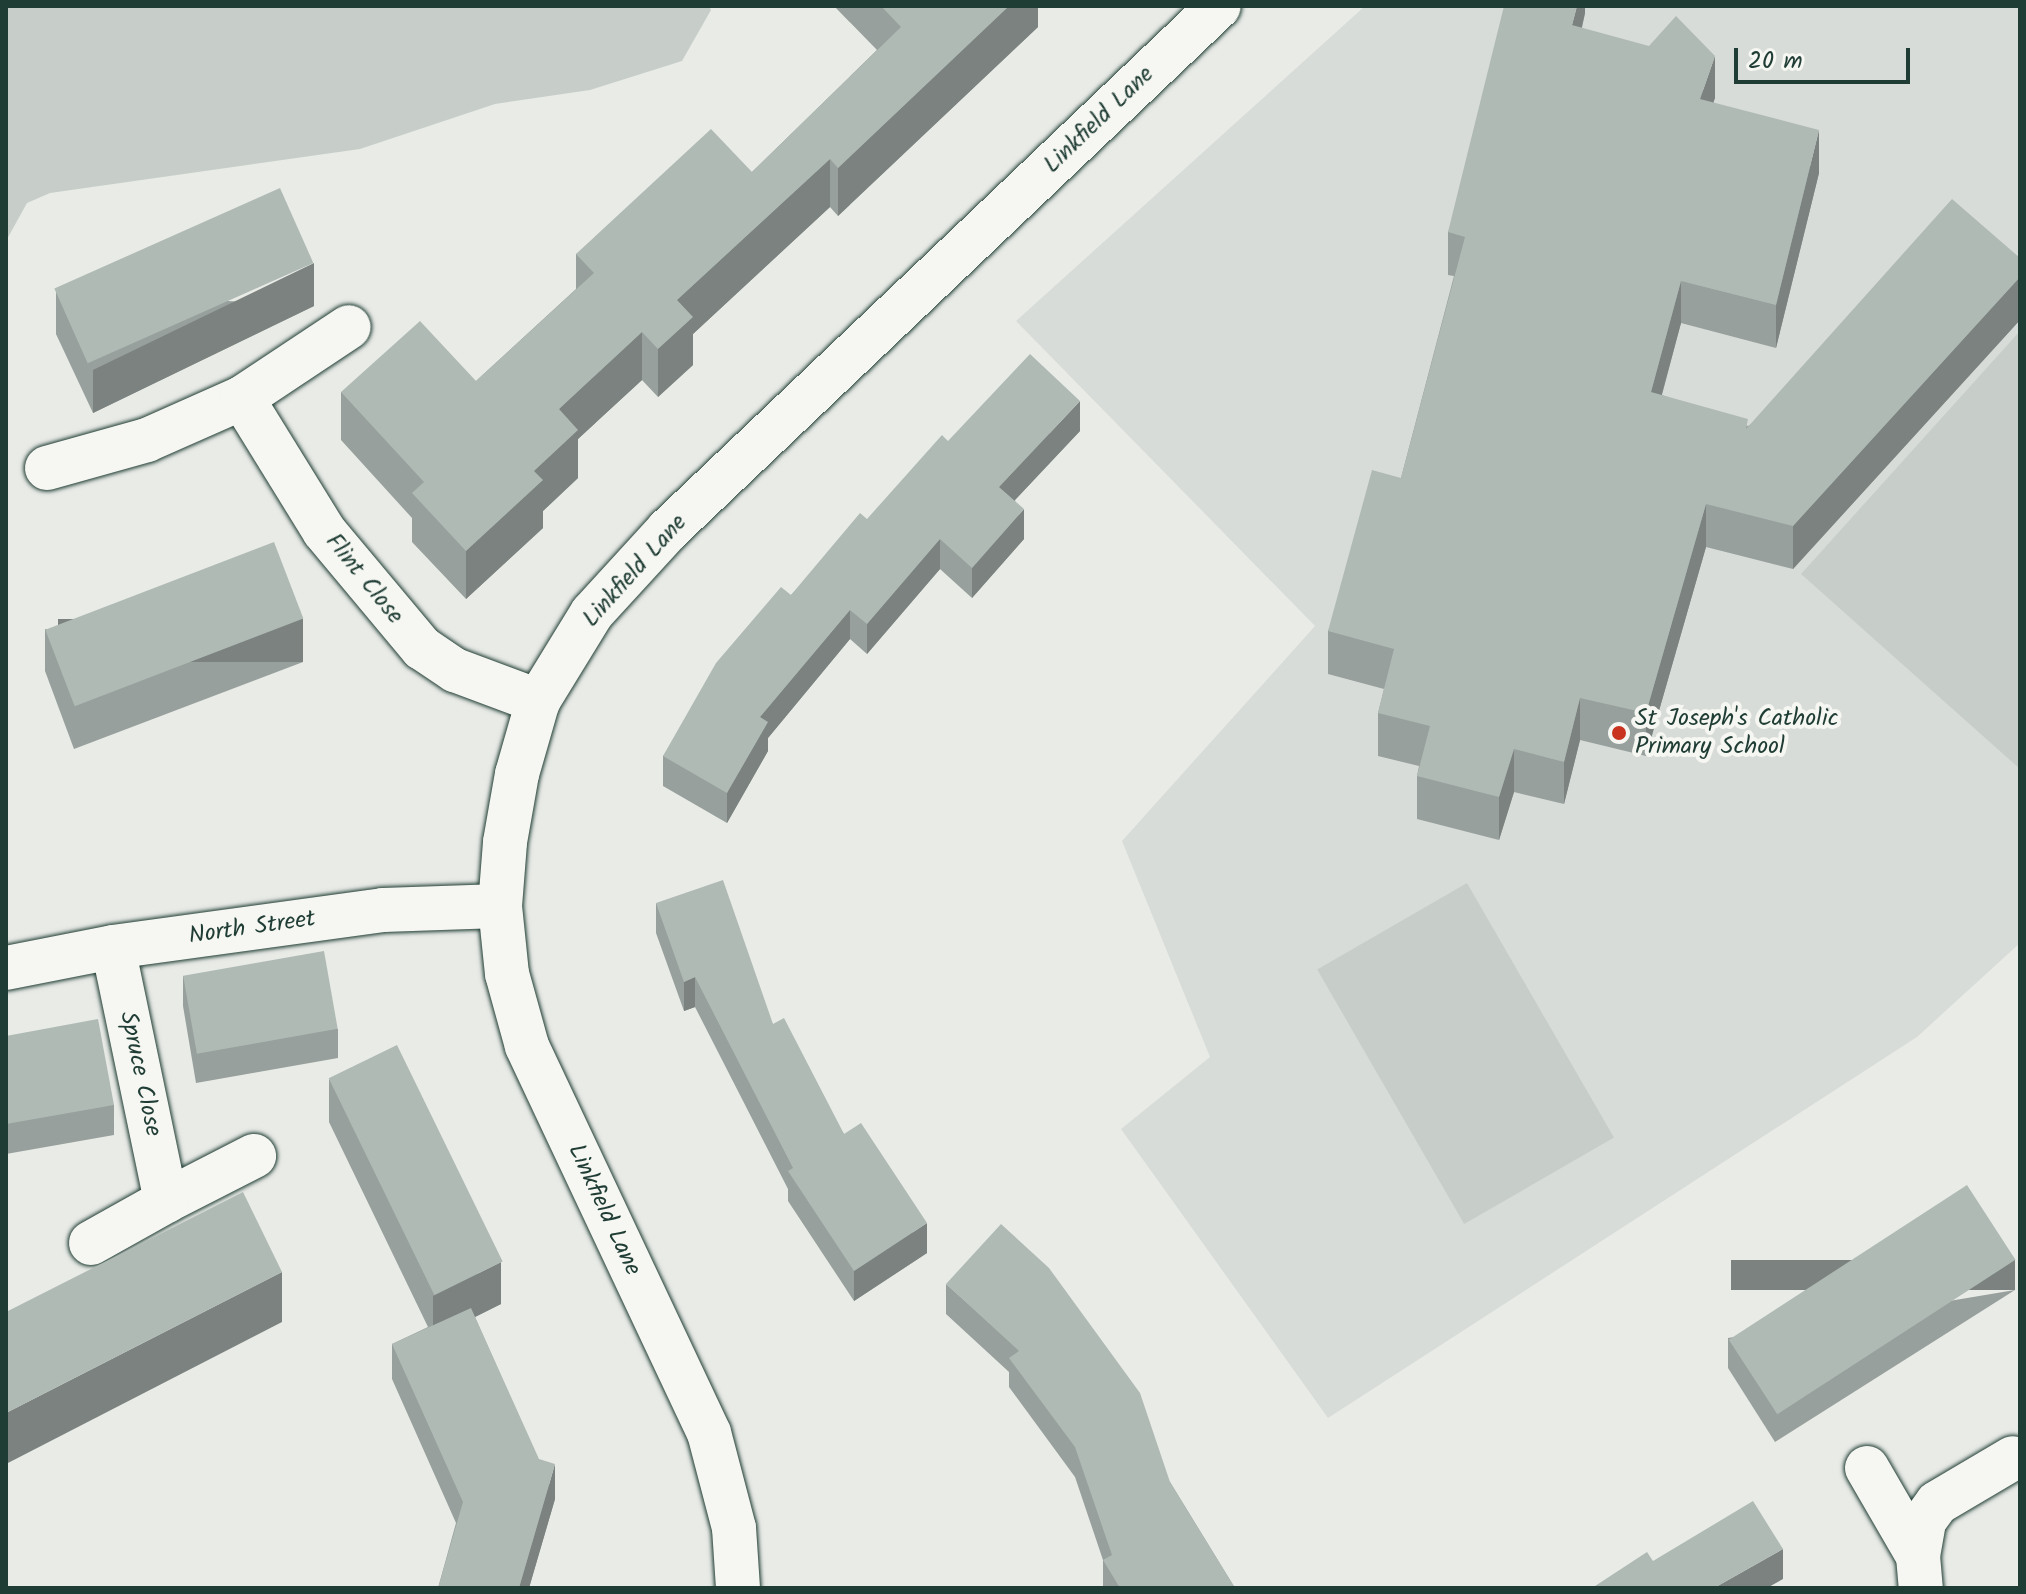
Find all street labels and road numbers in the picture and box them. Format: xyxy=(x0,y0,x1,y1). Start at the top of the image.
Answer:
street label: Linkfield Lane xyxy=(1038,60,1160,180)
street label: Linkfield Lane xyxy=(577,509,693,633)
street label: Flint Close xyxy=(319,528,409,630)
street label: North Street xyxy=(187,905,317,951)
street label: Spruce Close xyxy=(113,1009,167,1139)
street label: Linkfield Lane xyxy=(561,1140,647,1280)

